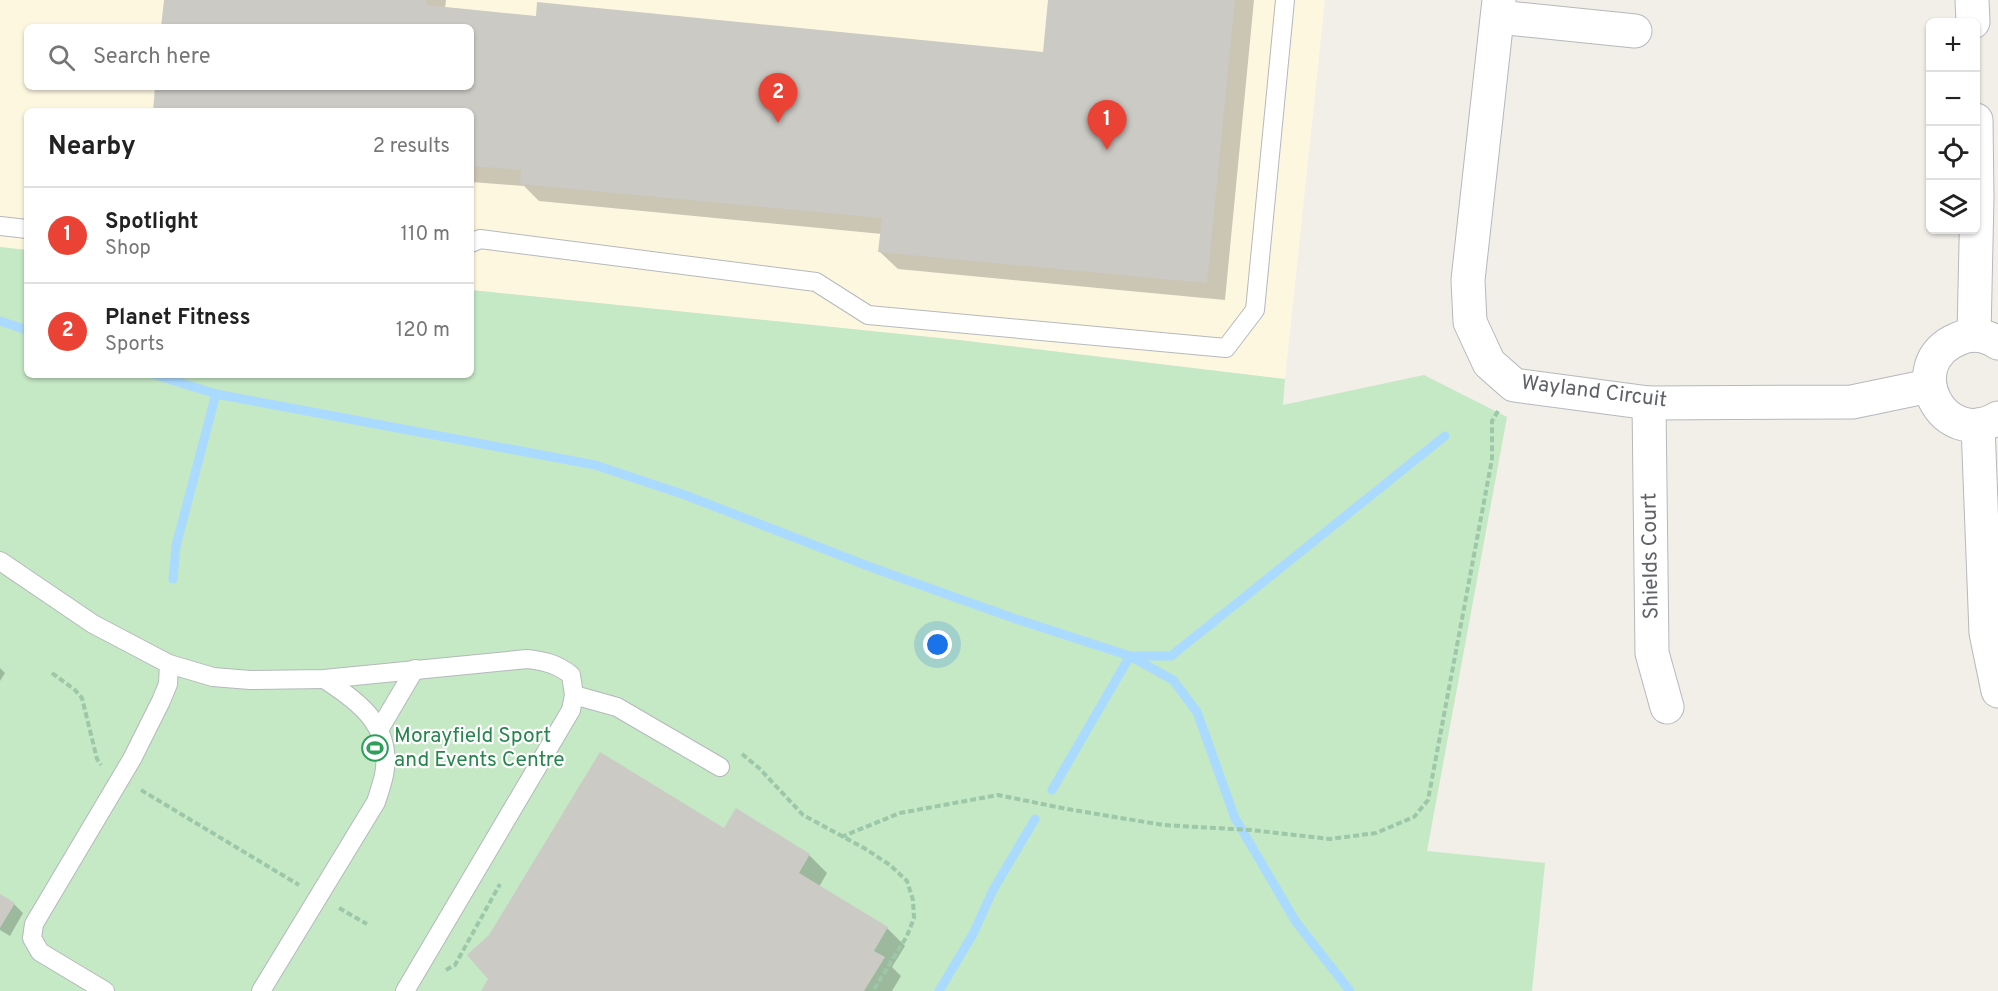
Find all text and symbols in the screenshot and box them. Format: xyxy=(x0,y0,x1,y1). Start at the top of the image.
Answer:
map controls xyxy=(1926,18,1980,234)
button: + xyxy=(1926,18,1980,72)
search box xyxy=(24,24,474,90)
icon: search xyxy=(45,41,78,74)
text: Search here xyxy=(93,44,211,71)
button: − xyxy=(1926,72,1980,126)
pin: 2 xyxy=(758,74,798,123)
pin: 1 xyxy=(1088,100,1126,150)
button: locate xyxy=(1926,126,1980,180)
text: Nearby xyxy=(48,131,136,164)
text: 2 results xyxy=(373,134,450,160)
button: layers xyxy=(1926,180,1980,234)
text: Spotlight xyxy=(105,209,198,236)
text: 1 xyxy=(64,222,72,248)
text: 110 m xyxy=(401,222,450,248)
text: Shop xyxy=(105,236,151,262)
text: Planet Fitness xyxy=(105,305,251,332)
text: 2 xyxy=(61,318,74,344)
text: 120 m xyxy=(396,318,450,344)
text: Sports xyxy=(105,332,165,358)
street label: Wayland Circuit xyxy=(1519,370,1669,414)
street label: Shields Court xyxy=(1636,492,1666,620)
your location xyxy=(923,630,952,659)
place label: Morayfield Sport and Events Centre xyxy=(394,723,565,774)
sports icon: Morayfield Sport and Events Centre xyxy=(360,733,390,763)

